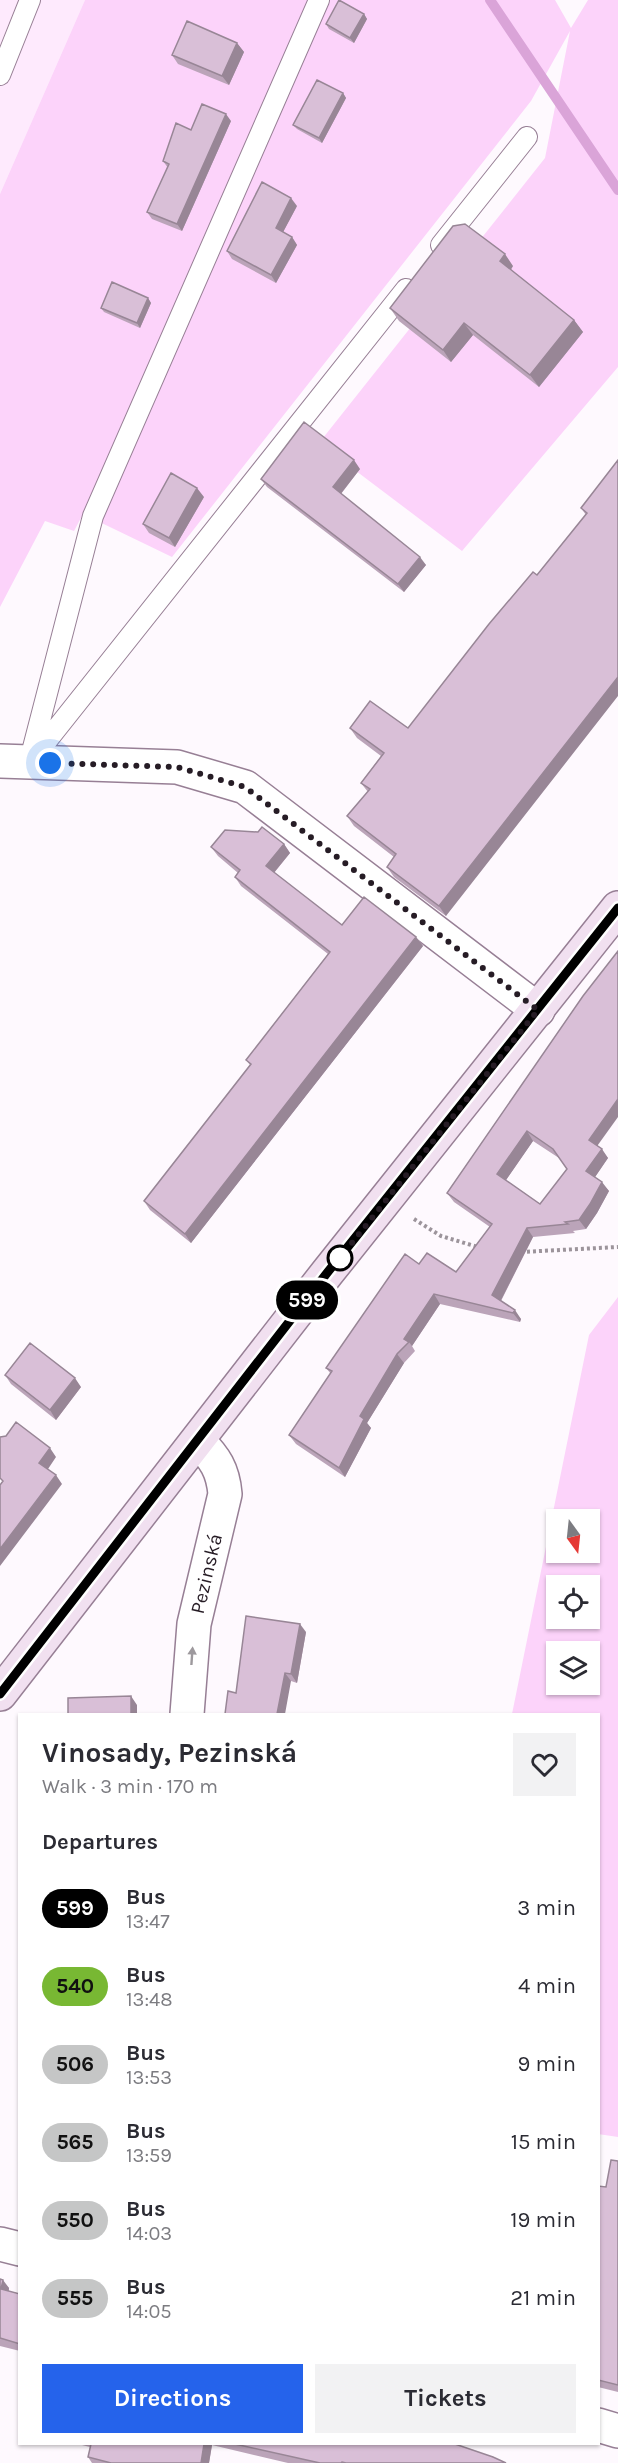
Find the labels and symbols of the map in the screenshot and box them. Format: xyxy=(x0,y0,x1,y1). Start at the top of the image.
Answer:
your location xyxy=(35,748,65,778)
unlabelled marker xyxy=(327,1245,353,1271)
line badge: 599 xyxy=(272,1280,342,1320)
north arrow xyxy=(546,1509,600,1563)
street label: Pezinská xyxy=(185,1531,227,1616)
one-way arrow xyxy=(187,1647,197,1666)

